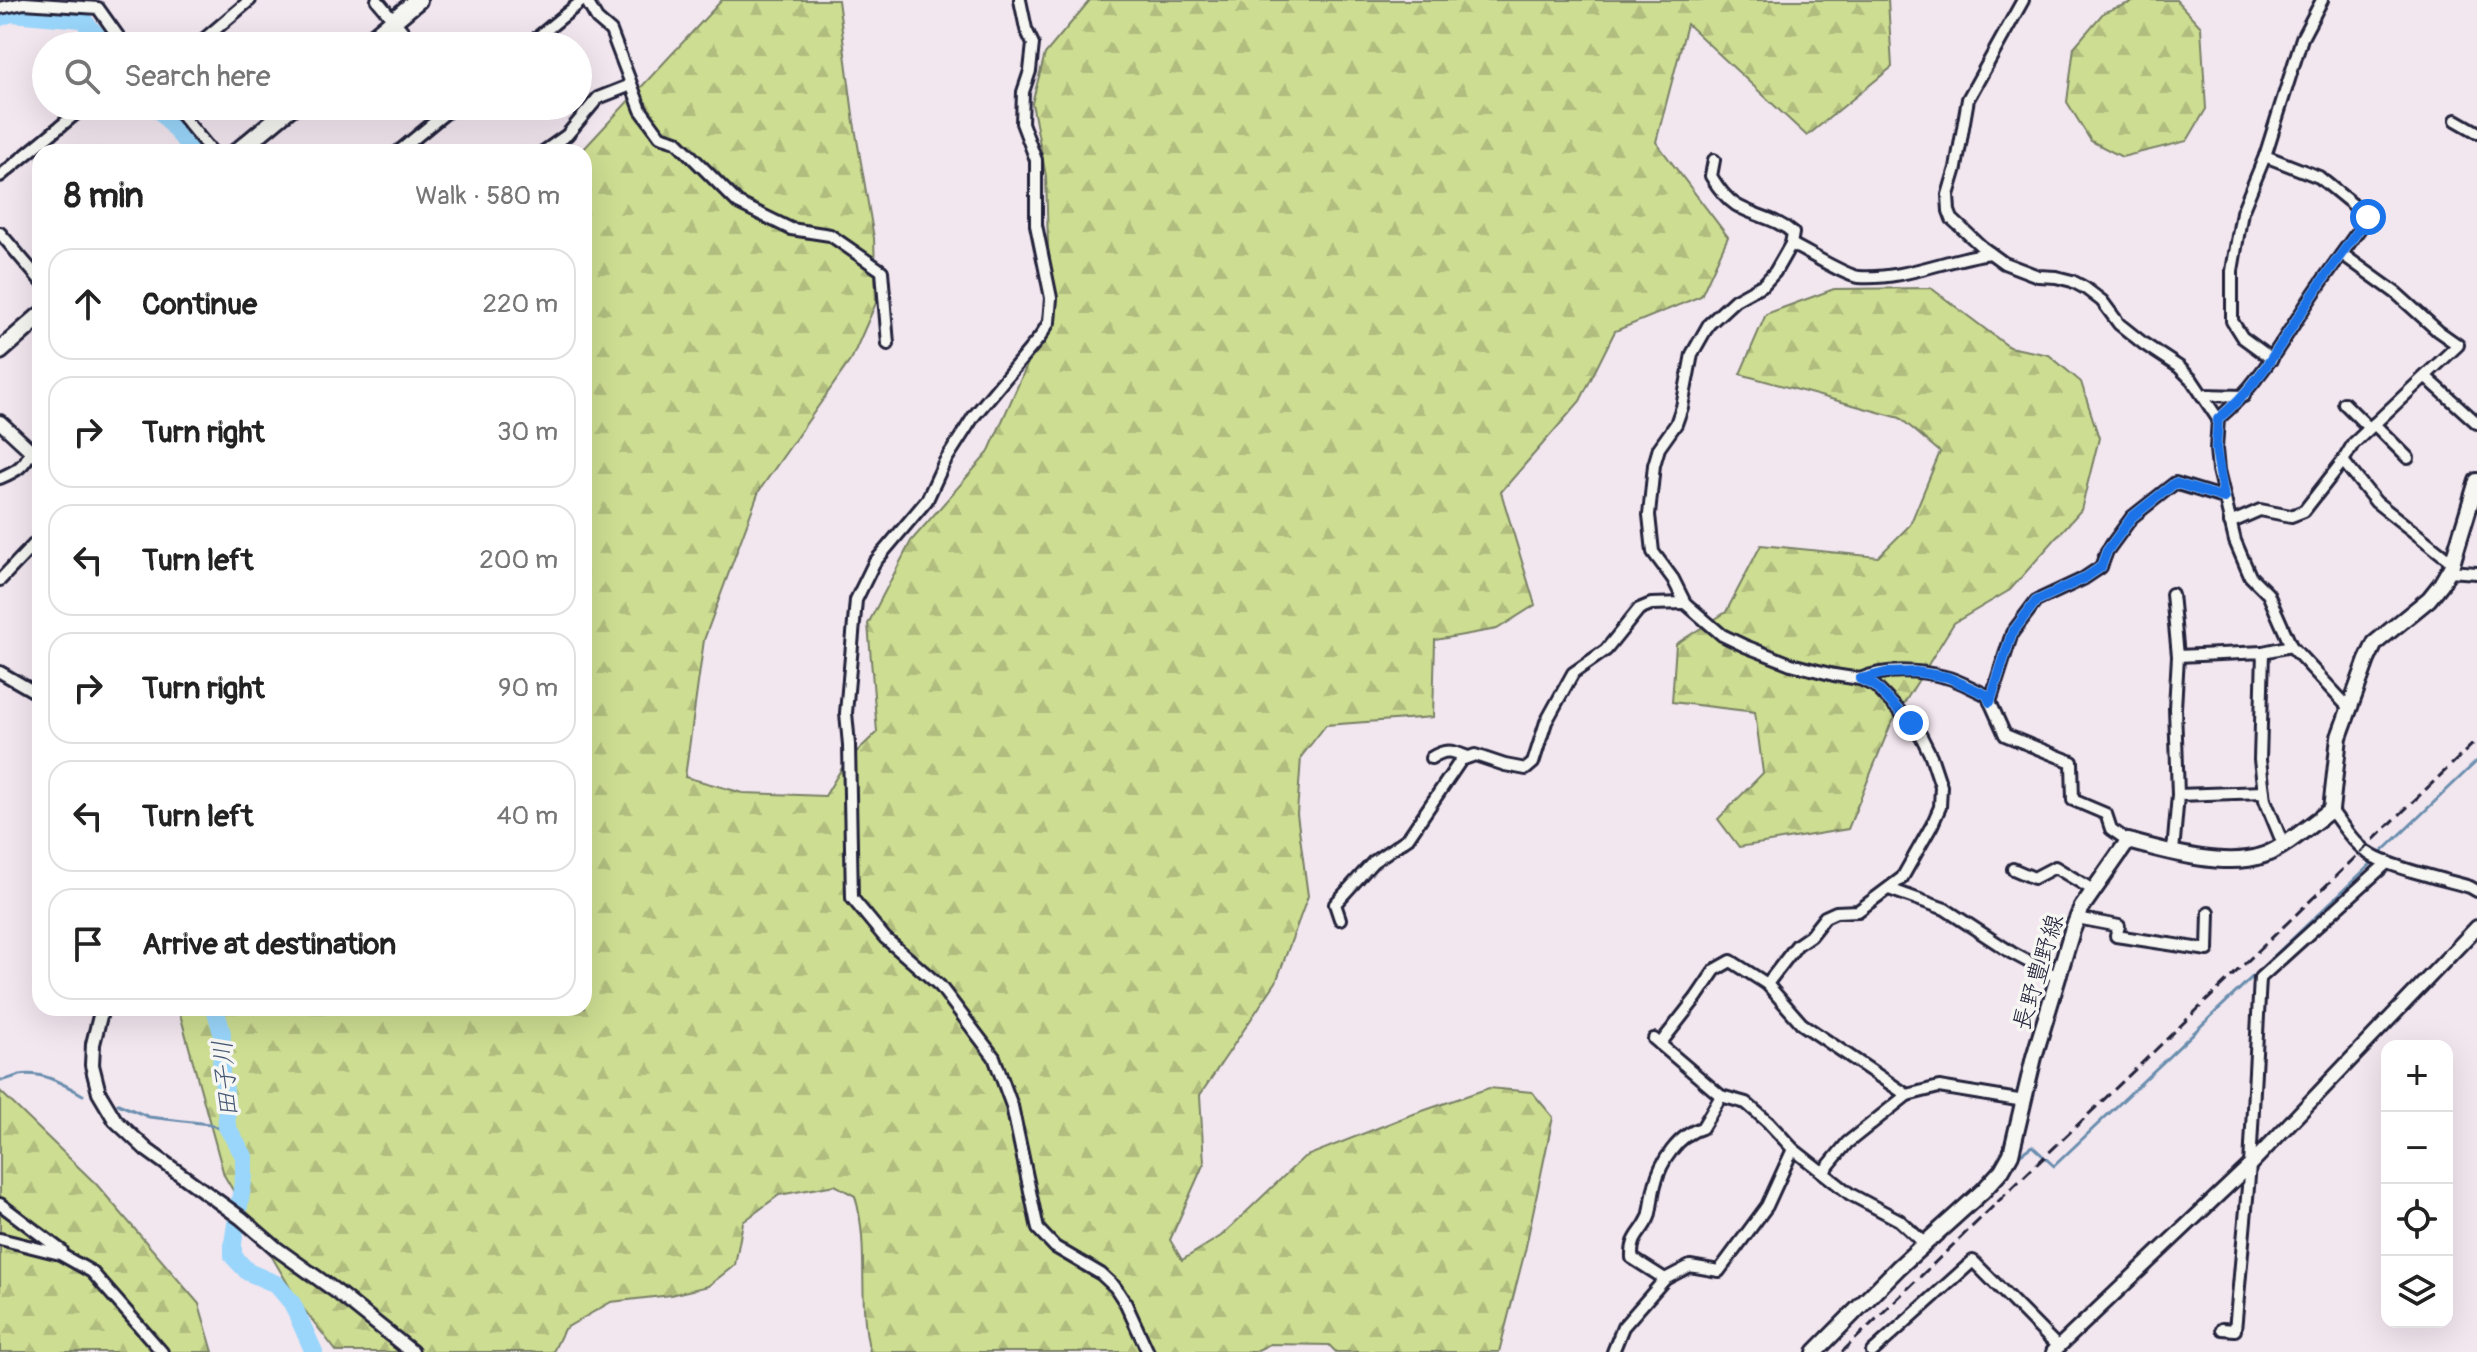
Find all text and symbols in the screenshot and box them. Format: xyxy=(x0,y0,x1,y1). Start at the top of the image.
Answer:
search box xyxy=(32,32,592,120)
icon: search xyxy=(60,54,104,98)
text: Search here xyxy=(124,58,271,95)
text: 8 min xyxy=(64,175,144,218)
text: Walk · 580 m xyxy=(415,180,560,212)
route start xyxy=(2350,199,2386,235)
icon: ahead xyxy=(66,282,110,326)
text: Continue xyxy=(142,286,257,323)
text: 220 m xyxy=(482,288,558,320)
icon: right xyxy=(66,410,110,454)
text: Turn right xyxy=(142,414,265,451)
text: 30 m xyxy=(497,416,558,448)
icon: left xyxy=(66,538,110,582)
text: Turn left xyxy=(142,542,253,579)
text: 200 m xyxy=(479,544,558,576)
icon: right xyxy=(66,666,110,710)
text: Turn right xyxy=(142,670,265,707)
text: 90 m xyxy=(498,672,558,704)
route end xyxy=(1893,705,1929,741)
icon: left xyxy=(66,794,110,838)
text: Turn left xyxy=(142,798,253,835)
text: 40 m xyxy=(496,800,558,832)
street label: 長野豊野線 xyxy=(2007,911,2070,1034)
icon: arrive xyxy=(66,922,110,966)
text: Arrive at destination xyxy=(142,926,396,963)
water label: 田子川 xyxy=(207,1039,245,1119)
map controls xyxy=(2381,1040,2453,1328)
button: + xyxy=(2381,1040,2453,1112)
button: − xyxy=(2381,1112,2453,1184)
button: locate xyxy=(2381,1184,2453,1256)
button: layers xyxy=(2381,1256,2453,1328)

